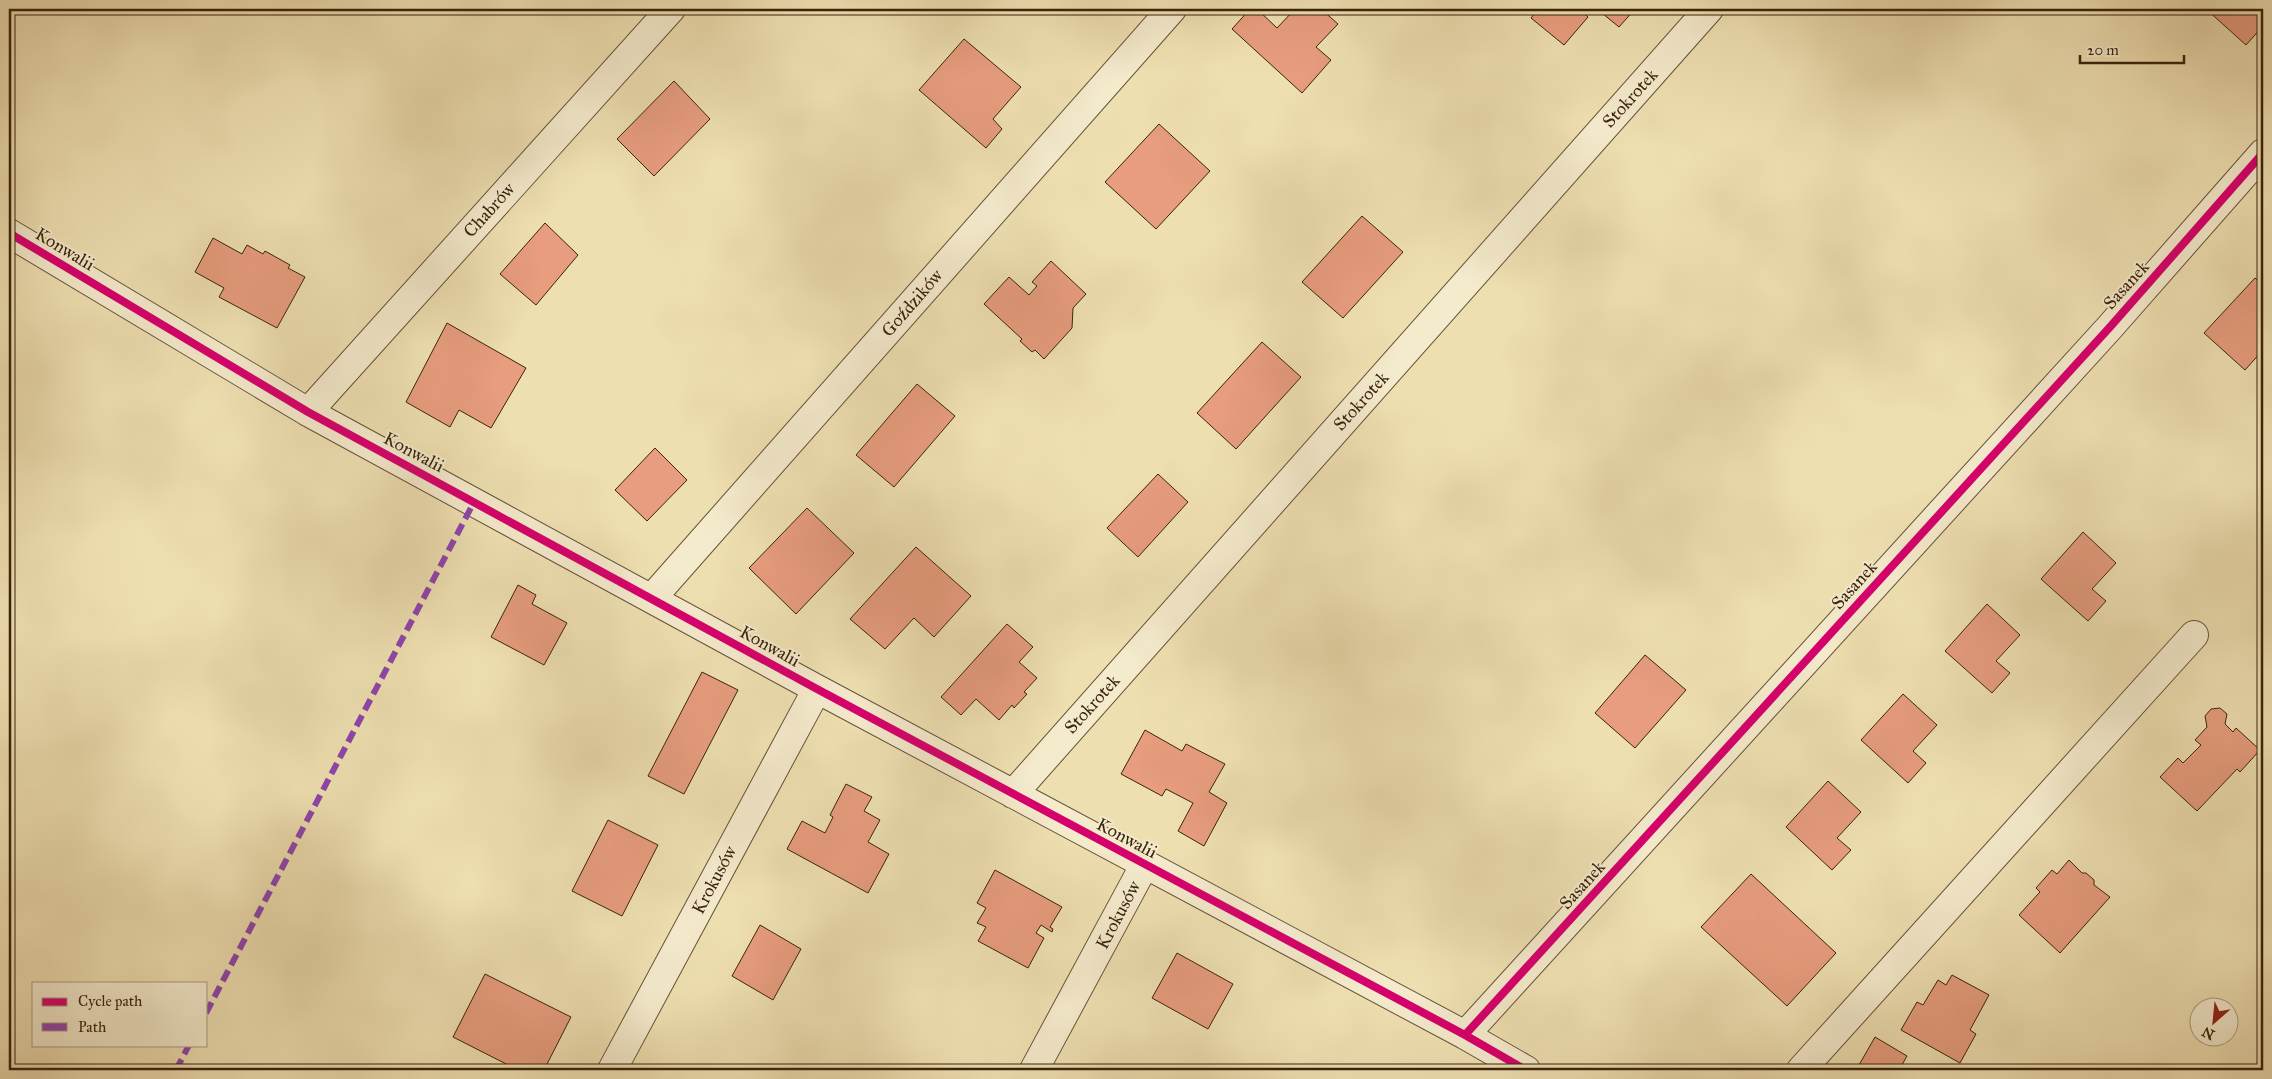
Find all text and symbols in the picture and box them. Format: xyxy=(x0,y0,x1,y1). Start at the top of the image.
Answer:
scale bar xyxy=(2080,32,2183,64)
text: 20 m xyxy=(2087,41,2119,59)
street label: Stokrotek xyxy=(1598,63,1663,132)
street label: Chabrów xyxy=(459,178,519,242)
street label: Konwalii xyxy=(31,223,99,275)
street label: Sasanek xyxy=(2099,256,2154,314)
street label: Goździków xyxy=(877,265,947,341)
street label: Stokrotek xyxy=(1329,366,1394,435)
street label: Konwalii xyxy=(380,427,448,477)
street label: Sasanek xyxy=(1827,556,1882,614)
street label: Konwalii xyxy=(736,621,804,671)
street label: Stokrotek xyxy=(1060,669,1125,738)
street label: Konwalii xyxy=(1093,813,1161,863)
street label: Krokusów xyxy=(687,842,741,918)
street label: Sasanek xyxy=(1555,856,1610,914)
street label: Krokusów xyxy=(1091,877,1145,953)
legend xyxy=(32,982,208,1046)
text: Cycle path xyxy=(78,992,143,1010)
north arrow xyxy=(2190,996,2240,1046)
text: Path xyxy=(78,1018,107,1036)
text: N xyxy=(2199,1023,2217,1043)

